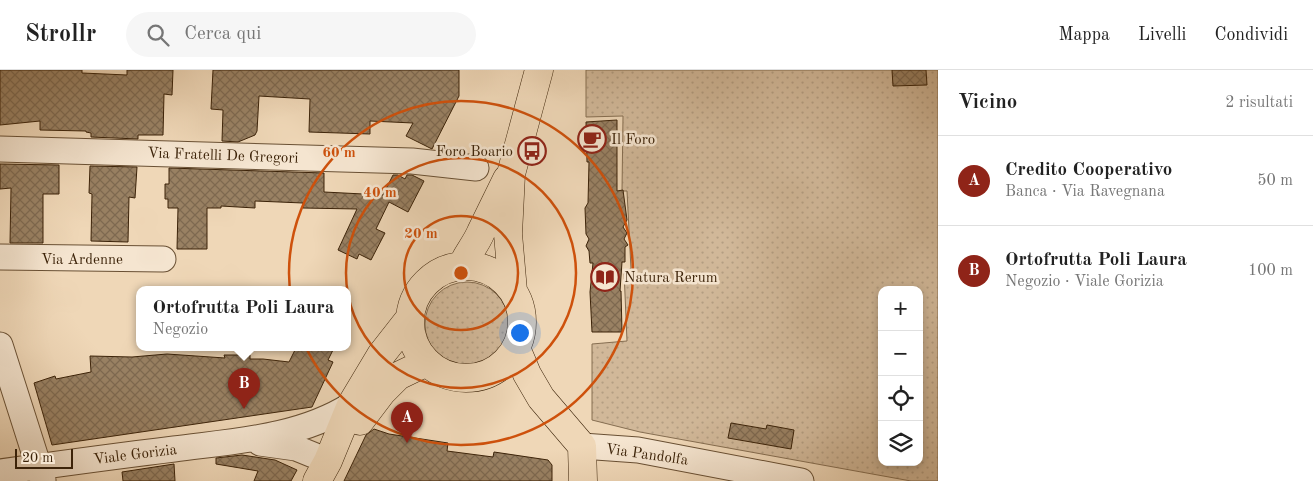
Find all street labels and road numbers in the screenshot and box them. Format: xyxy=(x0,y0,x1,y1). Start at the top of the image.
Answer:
street label: Via Fratelli De Gregori xyxy=(147,146,299,167)
street label: Via Ardenne xyxy=(41,253,123,268)
street label: Via Pandolfa xyxy=(604,442,690,469)
street label: Viale Gorizia xyxy=(93,443,178,468)

